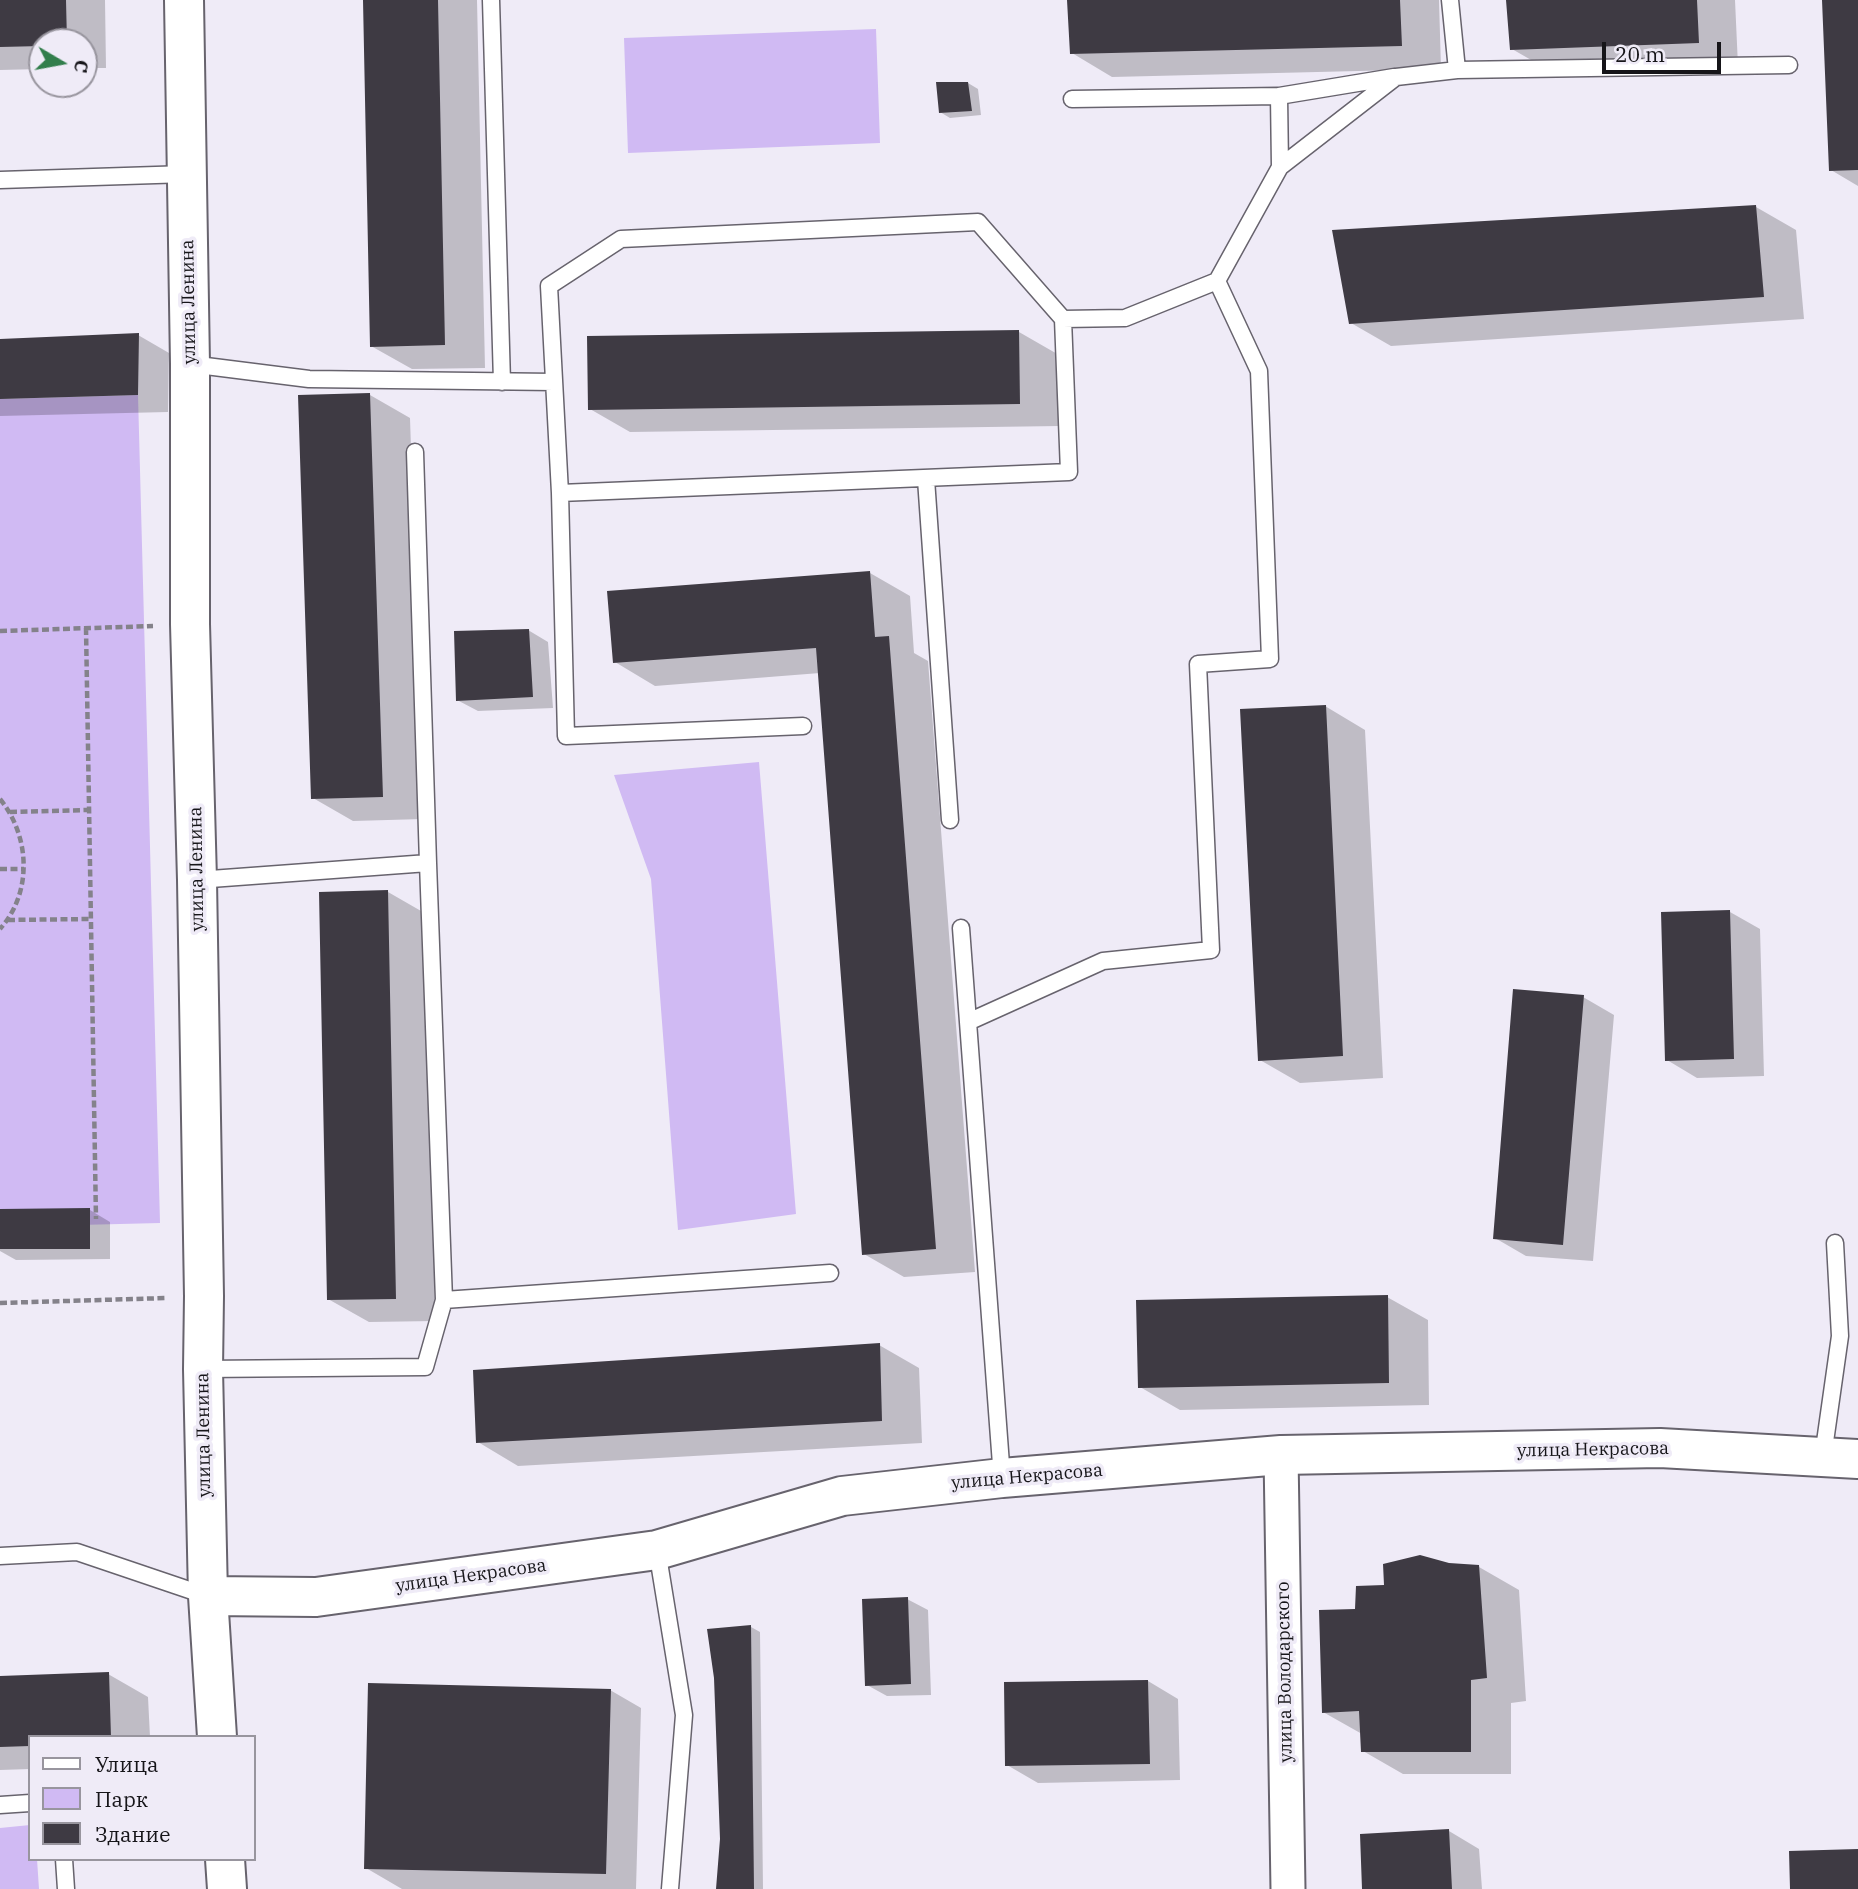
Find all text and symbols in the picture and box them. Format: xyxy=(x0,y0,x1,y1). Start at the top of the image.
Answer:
north arrow xyxy=(28,28,98,98)
scale bar xyxy=(1606,28,1725,72)
text: 20 m xyxy=(1615,40,1665,68)
text: С xyxy=(69,58,95,75)
street label: улица Ленина xyxy=(177,239,201,365)
street label: улица Ленина xyxy=(185,806,209,932)
street label: улица Ленина xyxy=(192,1372,216,1498)
street label: улица Некрасова xyxy=(1517,1438,1669,1462)
street label: улица Некрасова xyxy=(950,1460,1104,1494)
street label: улица Некрасова xyxy=(394,1555,548,1597)
street label: улица Володарского xyxy=(1273,1581,1297,1763)
legend xyxy=(28,1735,256,1861)
text: Улица xyxy=(95,1750,159,1778)
text: Парк xyxy=(95,1785,148,1813)
text: Здание xyxy=(95,1820,170,1848)

